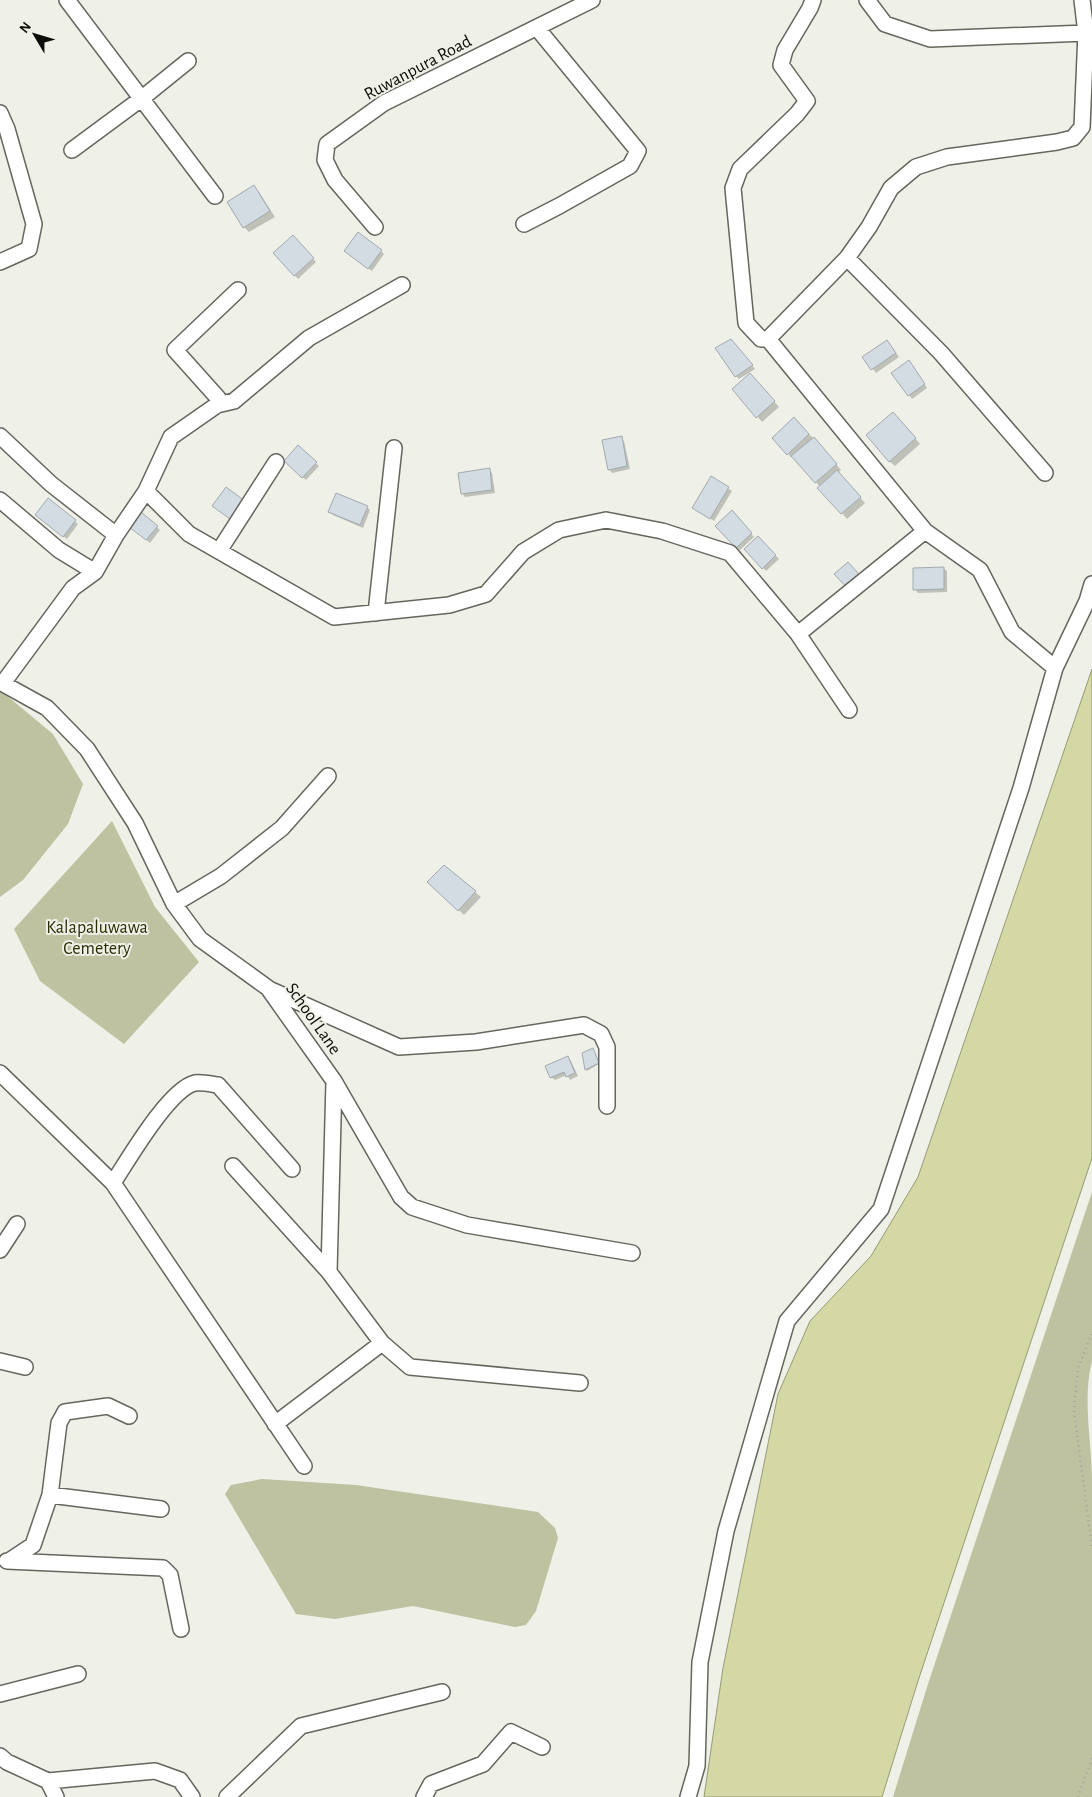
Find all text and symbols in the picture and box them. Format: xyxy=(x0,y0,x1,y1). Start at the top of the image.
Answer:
north arrow xyxy=(10,10,60,60)
text: N xyxy=(17,19,34,36)
street label: Ruwanpura Road xyxy=(361,32,475,104)
park label: Kalapaluwawa Cemetery xyxy=(46,919,148,958)
street label: School Lane xyxy=(282,980,344,1058)

